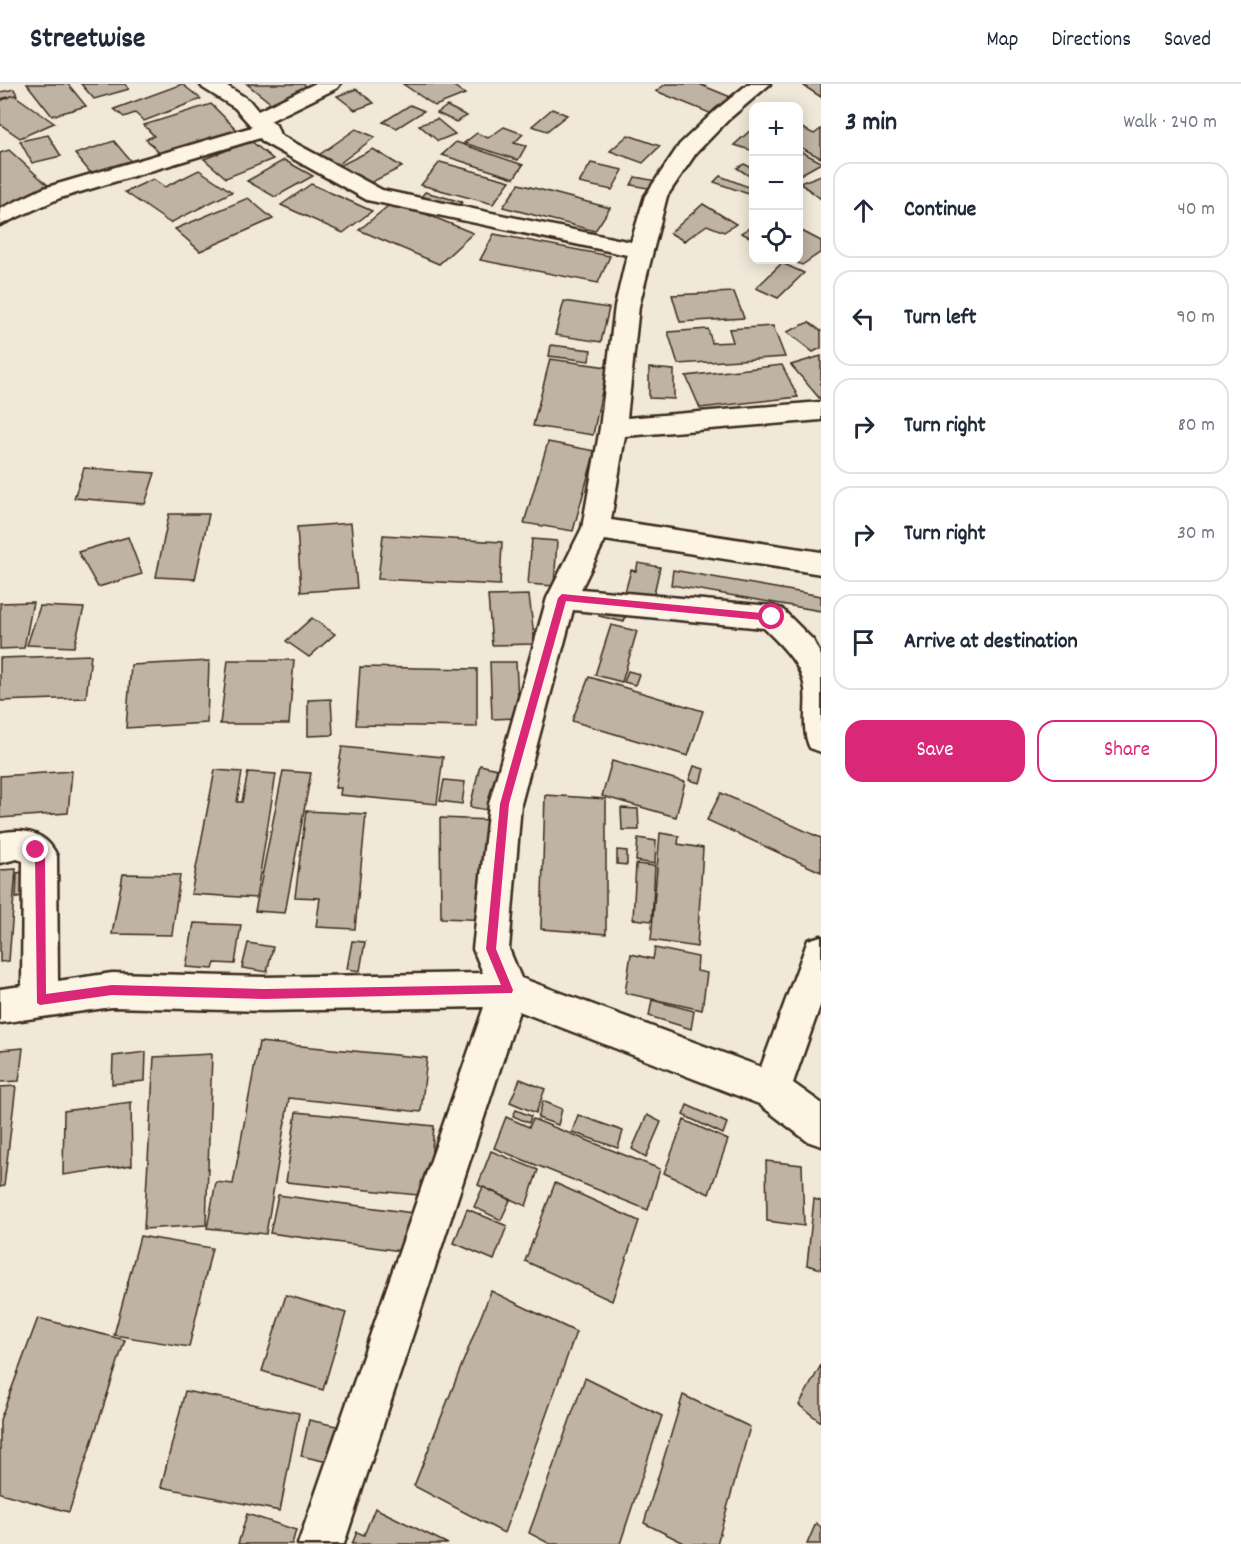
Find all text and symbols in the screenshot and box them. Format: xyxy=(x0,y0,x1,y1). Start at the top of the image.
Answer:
text: Streetwise xyxy=(30,21,145,61)
text: Map xyxy=(987,26,1018,56)
text: Directions xyxy=(1051,26,1131,56)
text: Saved xyxy=(1164,26,1211,56)
map controls xyxy=(749,102,803,264)
button: + xyxy=(749,102,803,156)
text: 3 min xyxy=(845,105,897,142)
text: Walk · 240 m xyxy=(1123,109,1217,137)
button: − xyxy=(749,156,803,210)
icon: ahead xyxy=(847,194,880,227)
text: Continue xyxy=(904,195,976,226)
text: 40 m xyxy=(1177,196,1215,224)
button: locate xyxy=(749,210,803,264)
icon: left xyxy=(847,302,880,335)
text: Turn left xyxy=(904,303,976,334)
text: 90 m xyxy=(1177,304,1215,332)
icon: right xyxy=(847,410,880,443)
text: Turn right xyxy=(904,411,986,442)
text: 80 m xyxy=(1178,412,1215,440)
icon: right xyxy=(847,518,880,551)
text: Turn right xyxy=(904,519,986,550)
text: 30 m xyxy=(1177,520,1215,548)
route start xyxy=(758,603,784,629)
icon: arrive xyxy=(847,626,880,659)
text: Arrive at destination xyxy=(904,627,1078,658)
button: Save xyxy=(845,720,1025,782)
button: Share xyxy=(1037,720,1217,782)
route end xyxy=(22,836,48,862)

